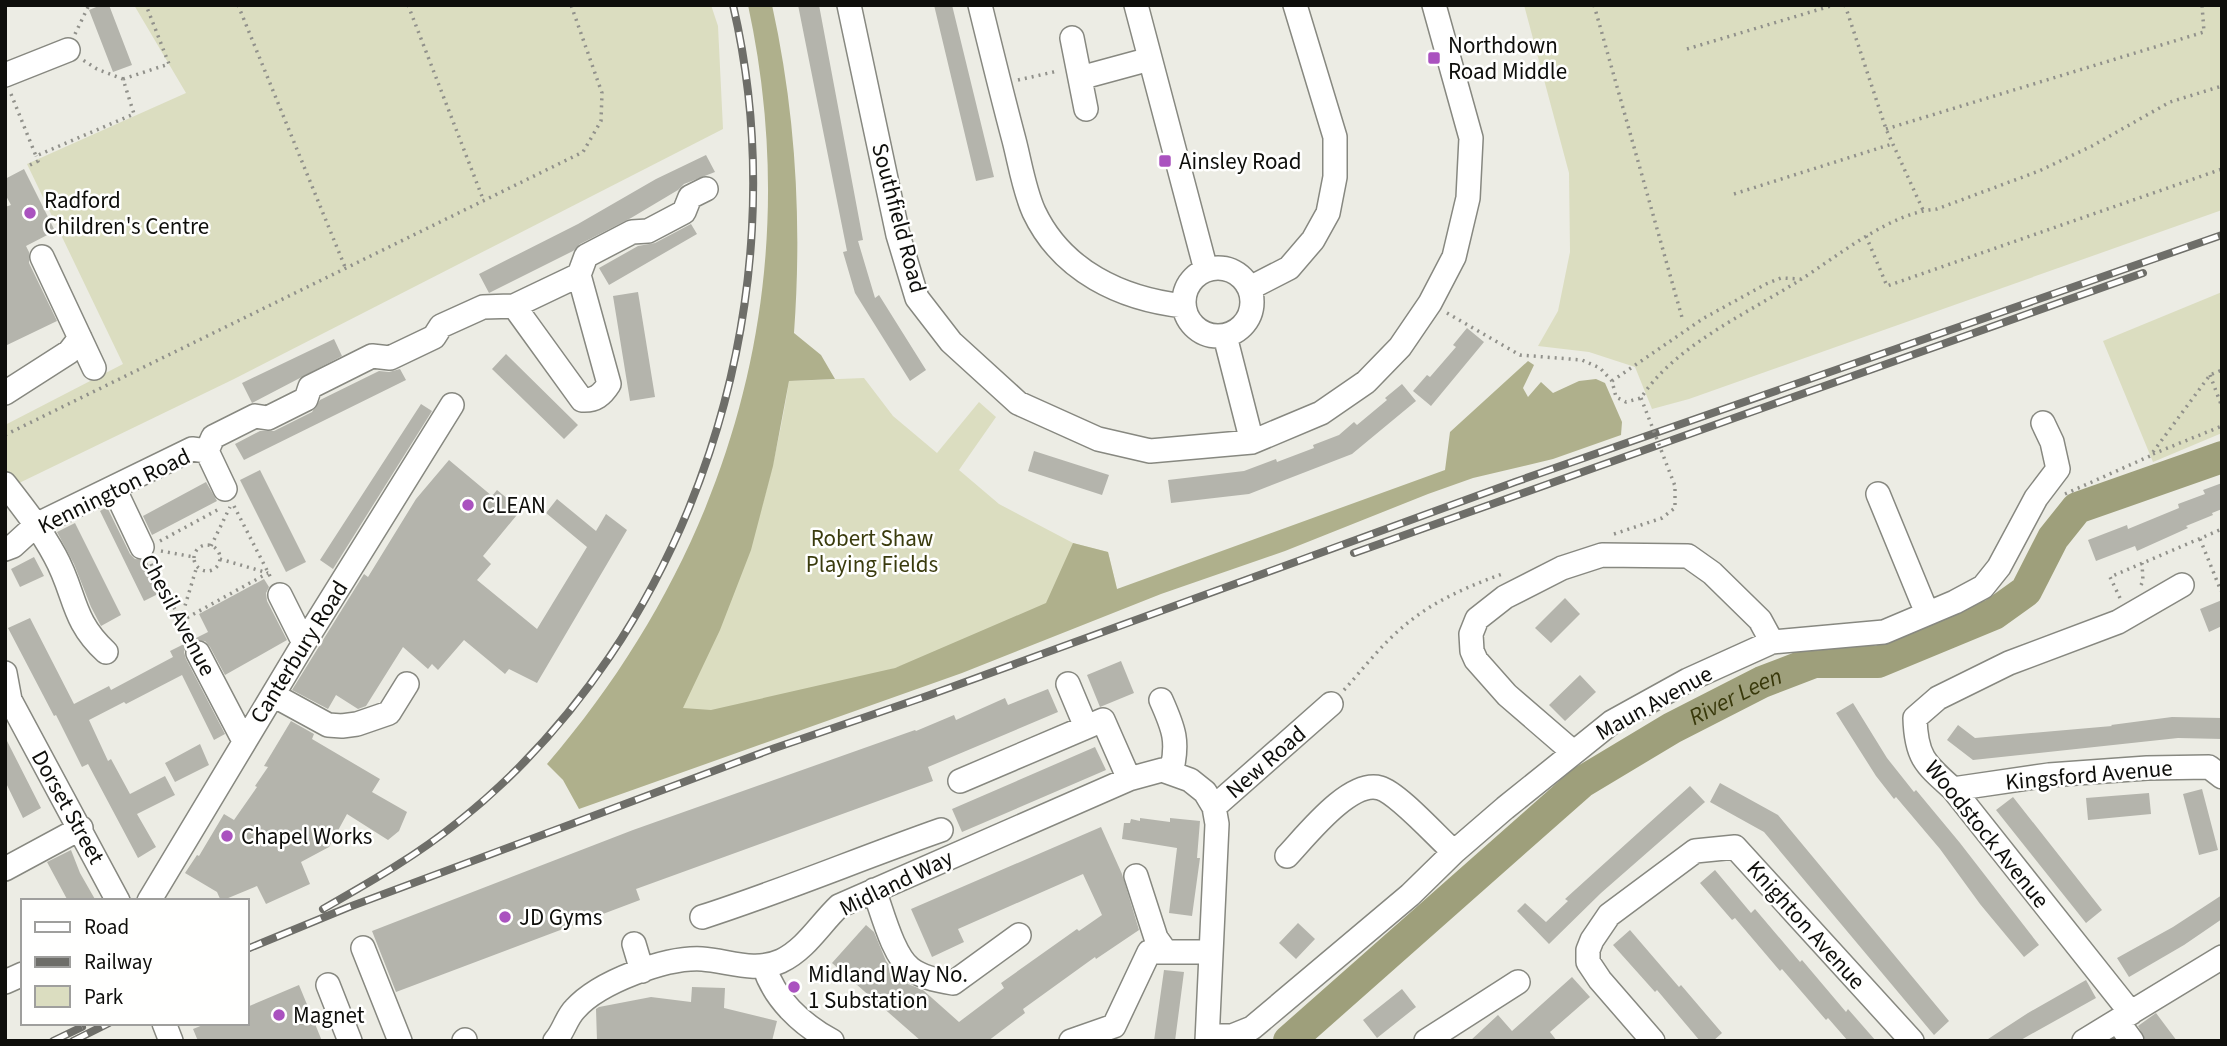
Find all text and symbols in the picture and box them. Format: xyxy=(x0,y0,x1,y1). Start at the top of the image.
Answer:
place label: Northdown Road Middle xyxy=(1448,29,1567,88)
marker: Northdown Road Middle xyxy=(1426,50,1442,66)
street label: Southfield Road xyxy=(863,139,935,297)
place label: Ainsley Road xyxy=(1179,145,1301,178)
marker: Ainsley Road xyxy=(1157,153,1173,169)
place label: Radford Children's Centre xyxy=(44,184,209,243)
marker: Radford Children's Centre xyxy=(22,205,38,221)
street label: Kennington Road xyxy=(32,440,196,542)
place label: CLEAN xyxy=(482,489,546,522)
marker: CLEAN xyxy=(460,497,476,513)
park label: Robert Shaw Playing Fields xyxy=(806,522,938,581)
street label: Chesil Avenue xyxy=(132,548,224,682)
street label: Canterbury Road xyxy=(242,574,356,730)
street label: Maun Avenue xyxy=(1590,657,1718,749)
water label: River Leen xyxy=(1682,658,1787,734)
street label: New Road xyxy=(1219,718,1313,806)
street label: Dorset Street xyxy=(23,744,113,870)
street label: Kingsford Avenue xyxy=(2004,751,2174,799)
street label: Woodstock Avenue xyxy=(1917,753,2057,915)
place label: Chapel Works xyxy=(241,820,372,853)
marker: Chapel Works xyxy=(219,828,235,844)
street label: Midland Way xyxy=(834,841,959,925)
street label: Knighton Avenue xyxy=(1739,853,1873,997)
legend xyxy=(21,899,248,1025)
place label: JD Gyms xyxy=(519,901,602,934)
marker: JD Gyms xyxy=(497,909,513,925)
text: Road xyxy=(84,912,129,942)
text: Railway xyxy=(84,947,152,977)
place label: Midland Way No. 1 Substation xyxy=(808,958,968,1017)
marker: Midland Way No. 1 Substation xyxy=(786,979,802,995)
text: Park xyxy=(84,982,124,1012)
place label: Magnet xyxy=(293,999,365,1032)
marker: Magnet xyxy=(271,1007,287,1023)

